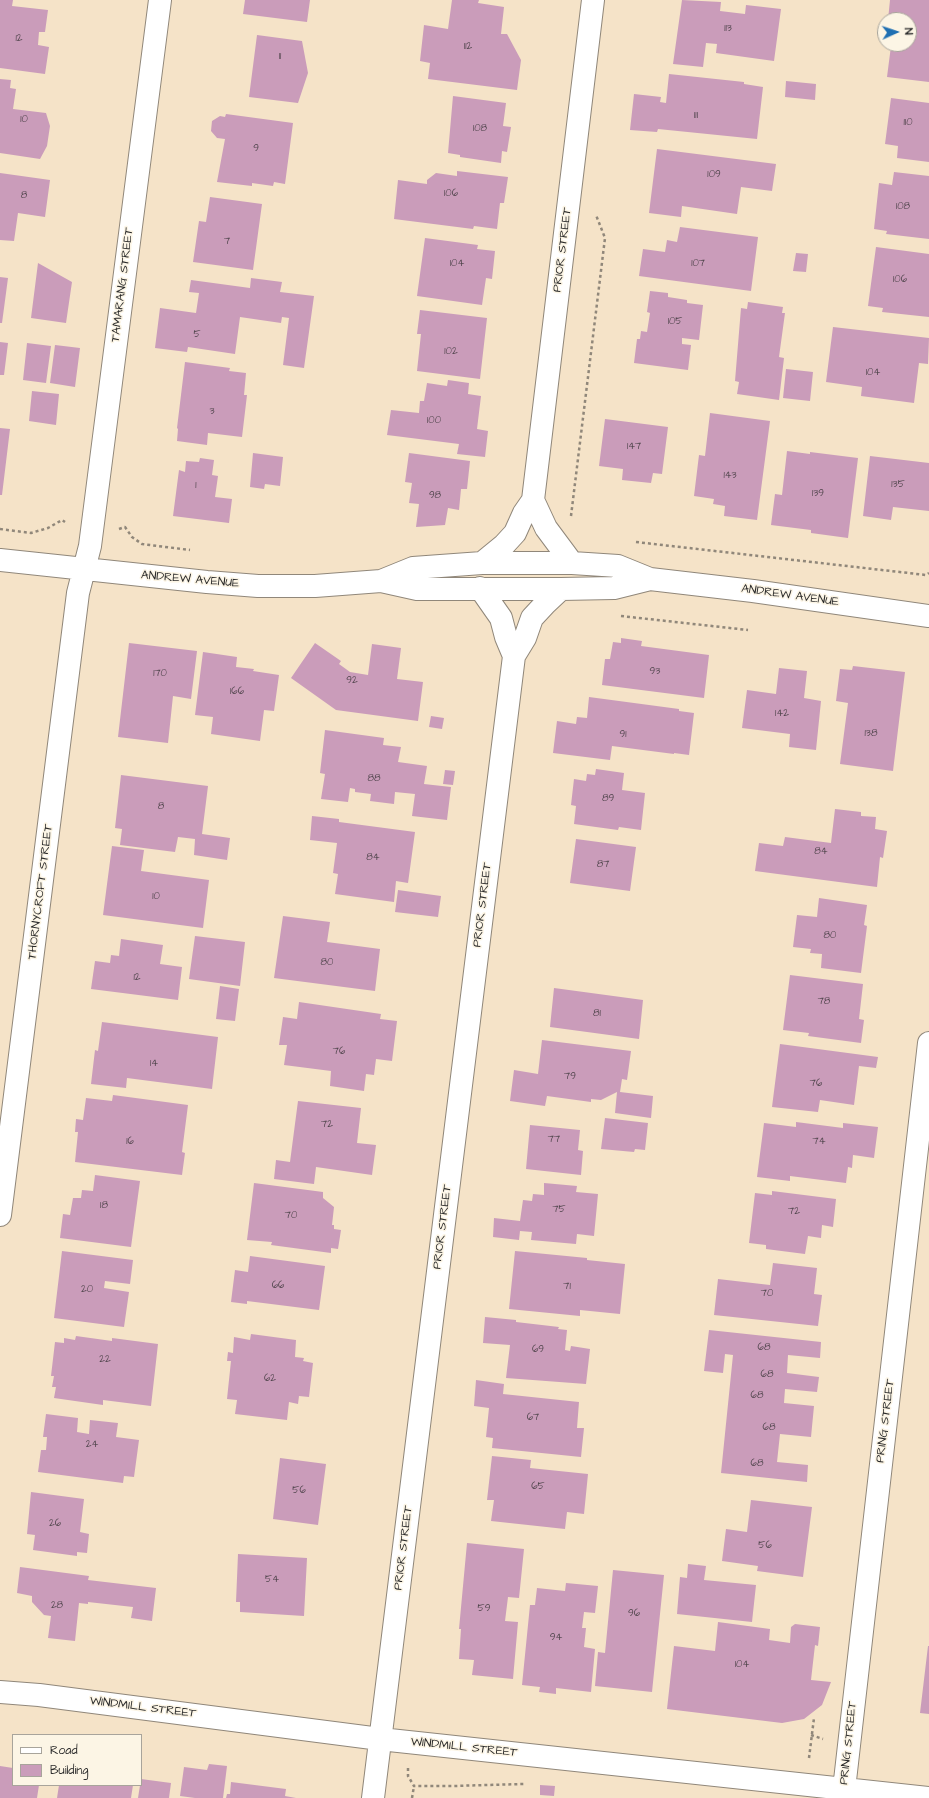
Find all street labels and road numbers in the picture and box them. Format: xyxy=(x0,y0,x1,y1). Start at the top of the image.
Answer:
street label: PRIOR STREET xyxy=(551,207,575,293)
street label: TAMARANG STREET xyxy=(109,227,137,343)
street label: ANDREW AVENUE xyxy=(140,569,240,591)
street label: ANDREW AVENUE xyxy=(740,582,840,610)
street label: THORNYCROFT STREET xyxy=(26,823,56,961)
street label: PRIOR STREET xyxy=(471,862,495,948)
street label: PRIOR STREET xyxy=(431,1184,455,1270)
street label: PRING STREET xyxy=(874,1378,898,1464)
street label: PRIOR STREET xyxy=(392,1505,416,1591)
street label: WINDMILL STREET xyxy=(89,1694,197,1722)
street label: PRING STREET xyxy=(837,1700,861,1786)
street label: WINDMILL STREET xyxy=(410,1735,518,1761)

